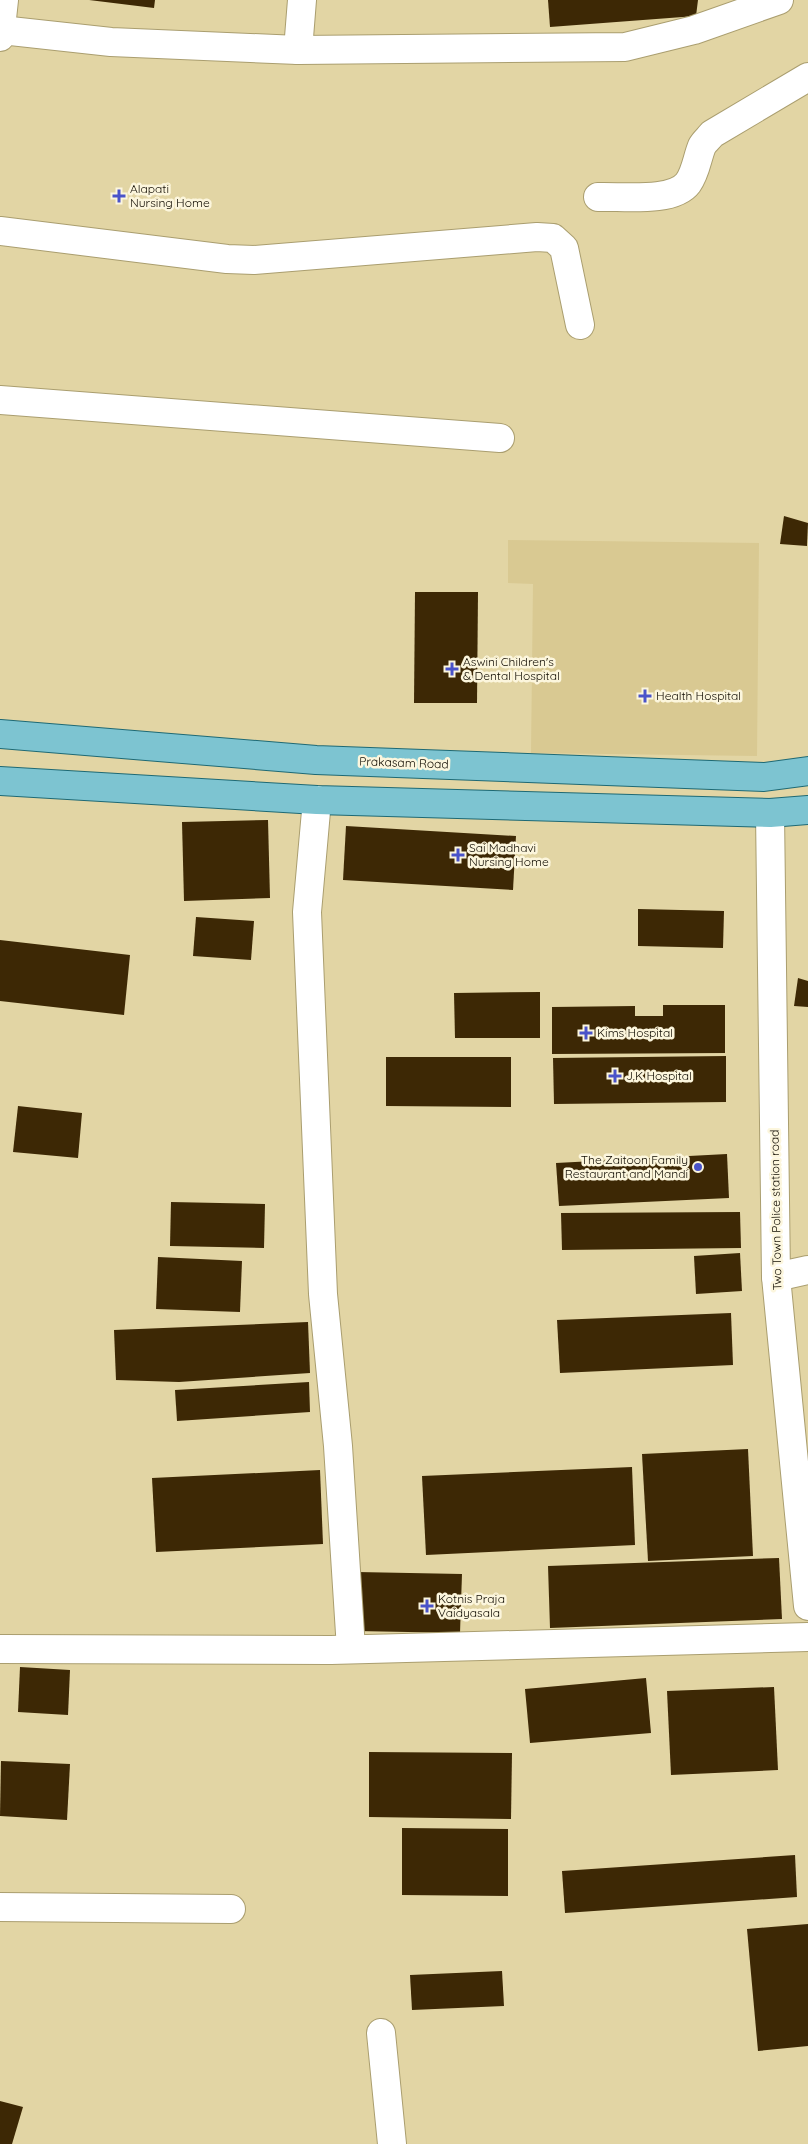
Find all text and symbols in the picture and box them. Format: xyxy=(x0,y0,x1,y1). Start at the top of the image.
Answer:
place label: Alapati Nursing Home xyxy=(130,181,210,210)
marker: Alapati Nursing Home xyxy=(112,189,126,203)
place label: Aswini Children's & Dental Hospital xyxy=(463,654,560,683)
marker: Aswini Children's & Dental Hospital xyxy=(445,662,459,676)
place label: Health Hospital xyxy=(656,688,741,703)
marker: Health Hospital xyxy=(638,689,652,703)
street label: Prakasam Road xyxy=(359,753,449,772)
place label: Sai Madhavi Nursing Home xyxy=(469,840,549,869)
marker: Sai Madhavi Nursing Home xyxy=(451,848,465,862)
place label: Kims Hospital xyxy=(597,1025,673,1040)
marker: Kims Hospital xyxy=(579,1026,593,1040)
place label: J.K Hospital xyxy=(626,1068,692,1083)
marker: J.K Hospital xyxy=(608,1069,622,1083)
street label: Two Town Police station road xyxy=(767,1130,784,1291)
place label: The Zaitoon Family Restaurant and Mandi xyxy=(565,1152,688,1181)
marker: The Zaitoon Family Restaurant and Mandi xyxy=(692,1161,704,1173)
place label: Kotnis Praja Vaidyasala xyxy=(438,1591,505,1620)
marker: Kotnis Praja Vaidyasala xyxy=(420,1599,434,1613)

